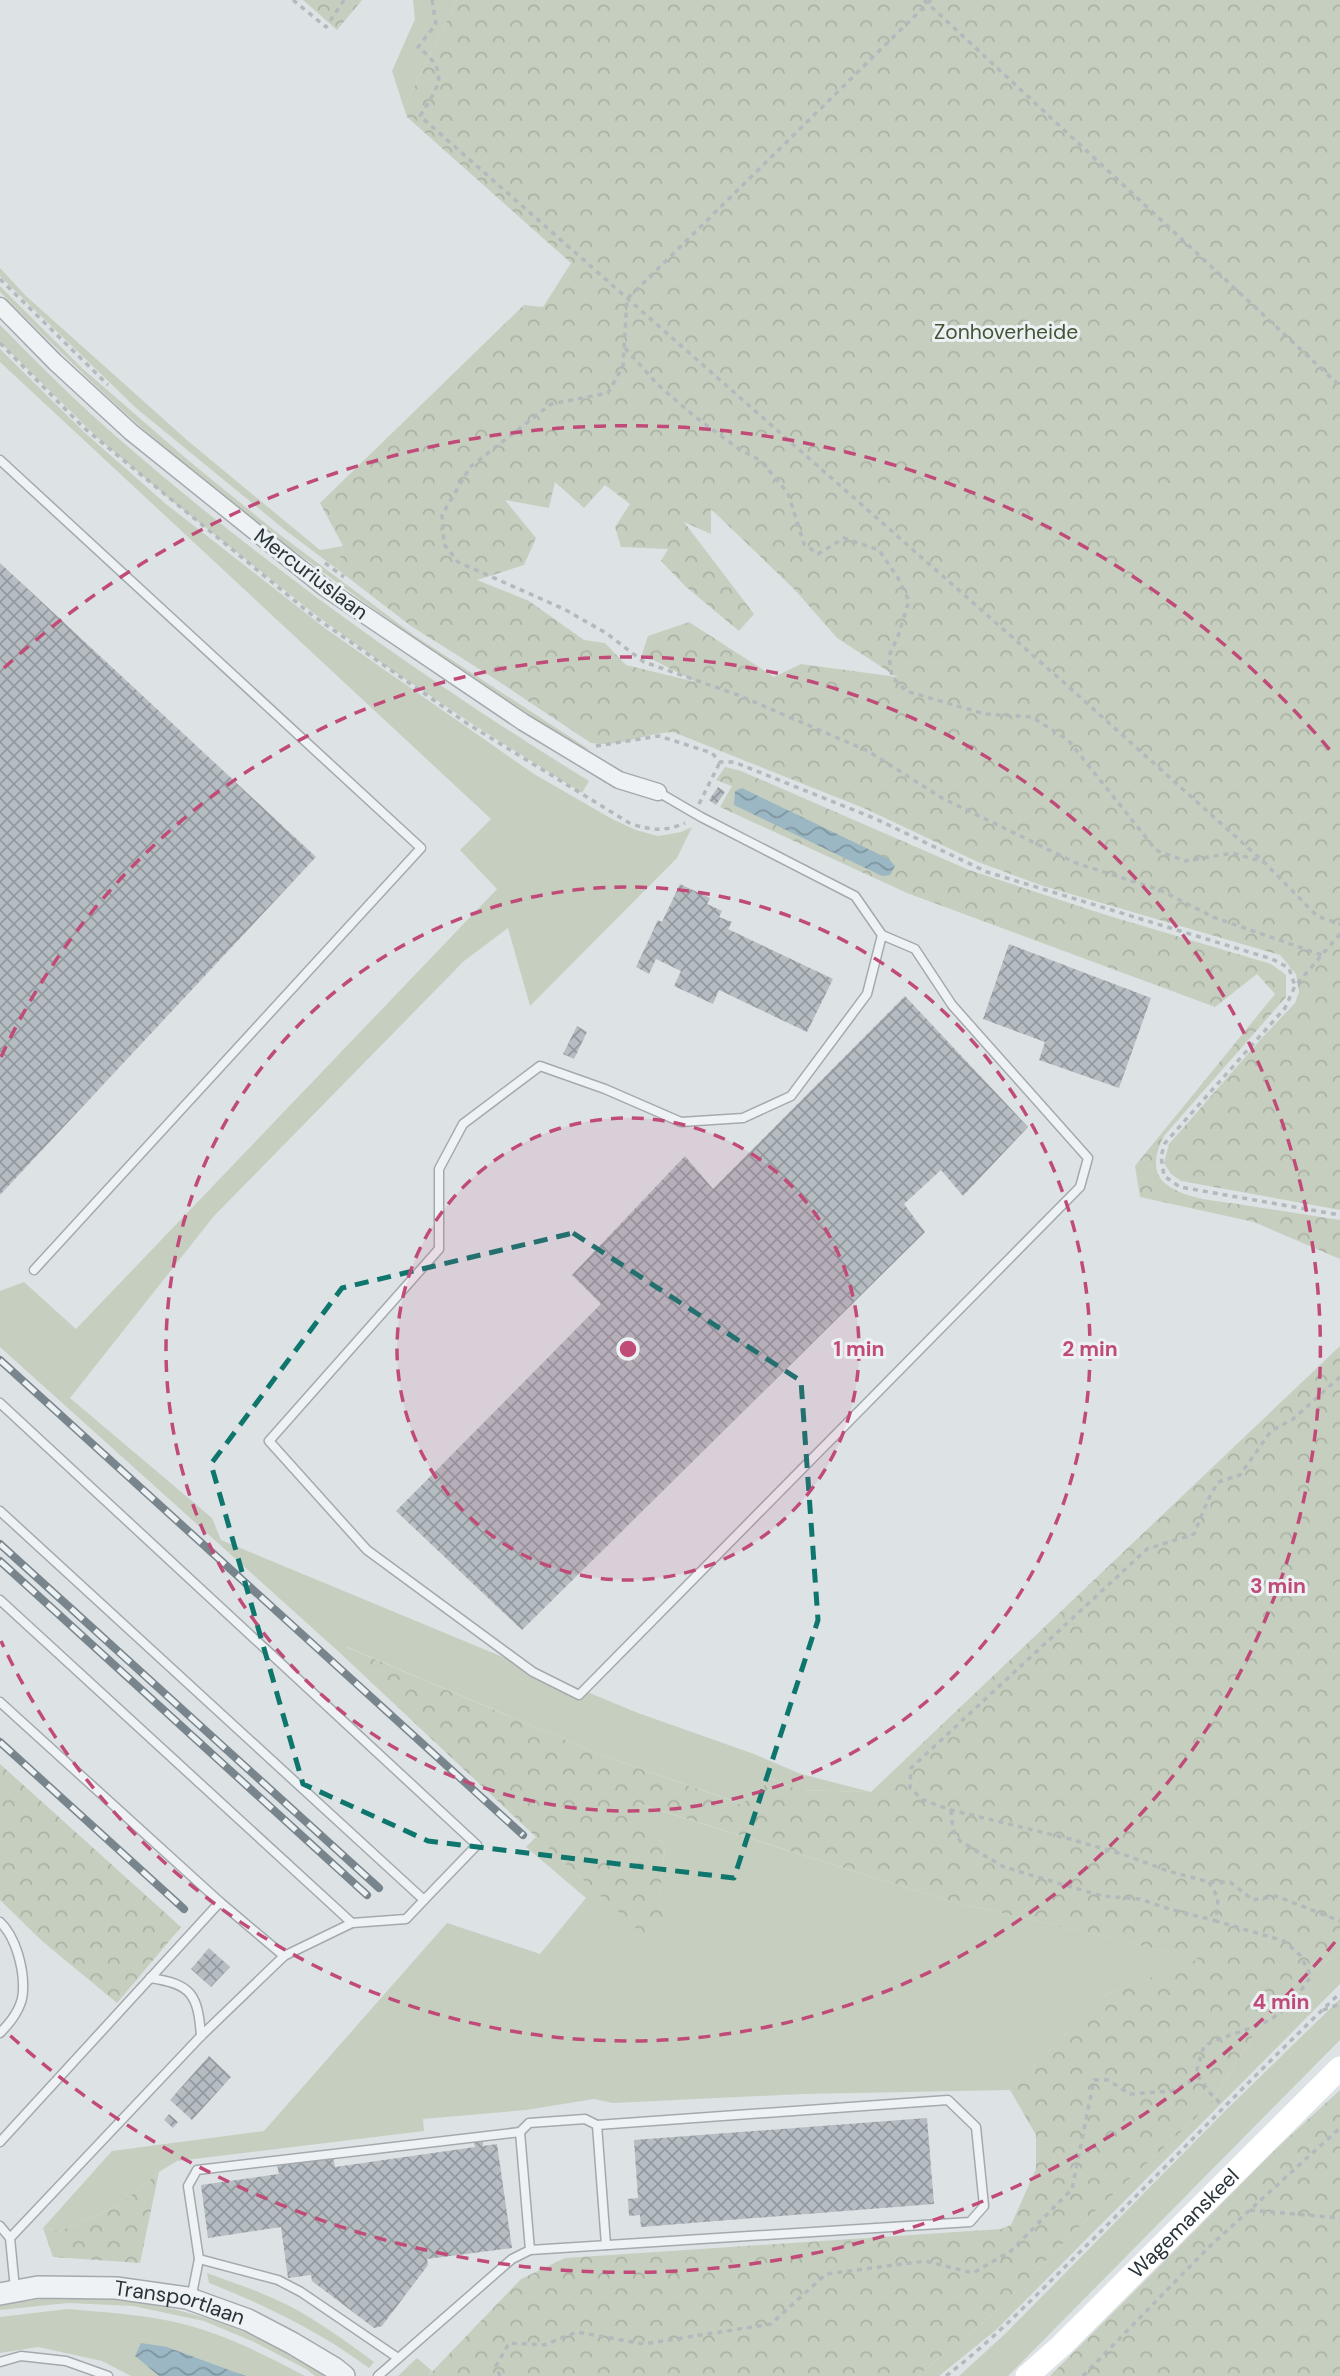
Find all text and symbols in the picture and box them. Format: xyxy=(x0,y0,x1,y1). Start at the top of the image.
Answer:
park label: Zonhoverheide xyxy=(934,318,1078,346)
street label: Mercuriuslaan xyxy=(248,522,374,626)
text: 1 min xyxy=(833,1335,885,1363)
text: 2 min xyxy=(1062,1335,1118,1363)
centre of rings xyxy=(616,1337,640,1361)
text: 3 min xyxy=(1250,1572,1306,1600)
text: 4 min xyxy=(1252,1988,1310,2016)
street label: Wagemanskeel xyxy=(1123,2162,1245,2285)
street label: Transportlaan xyxy=(113,2274,249,2332)

